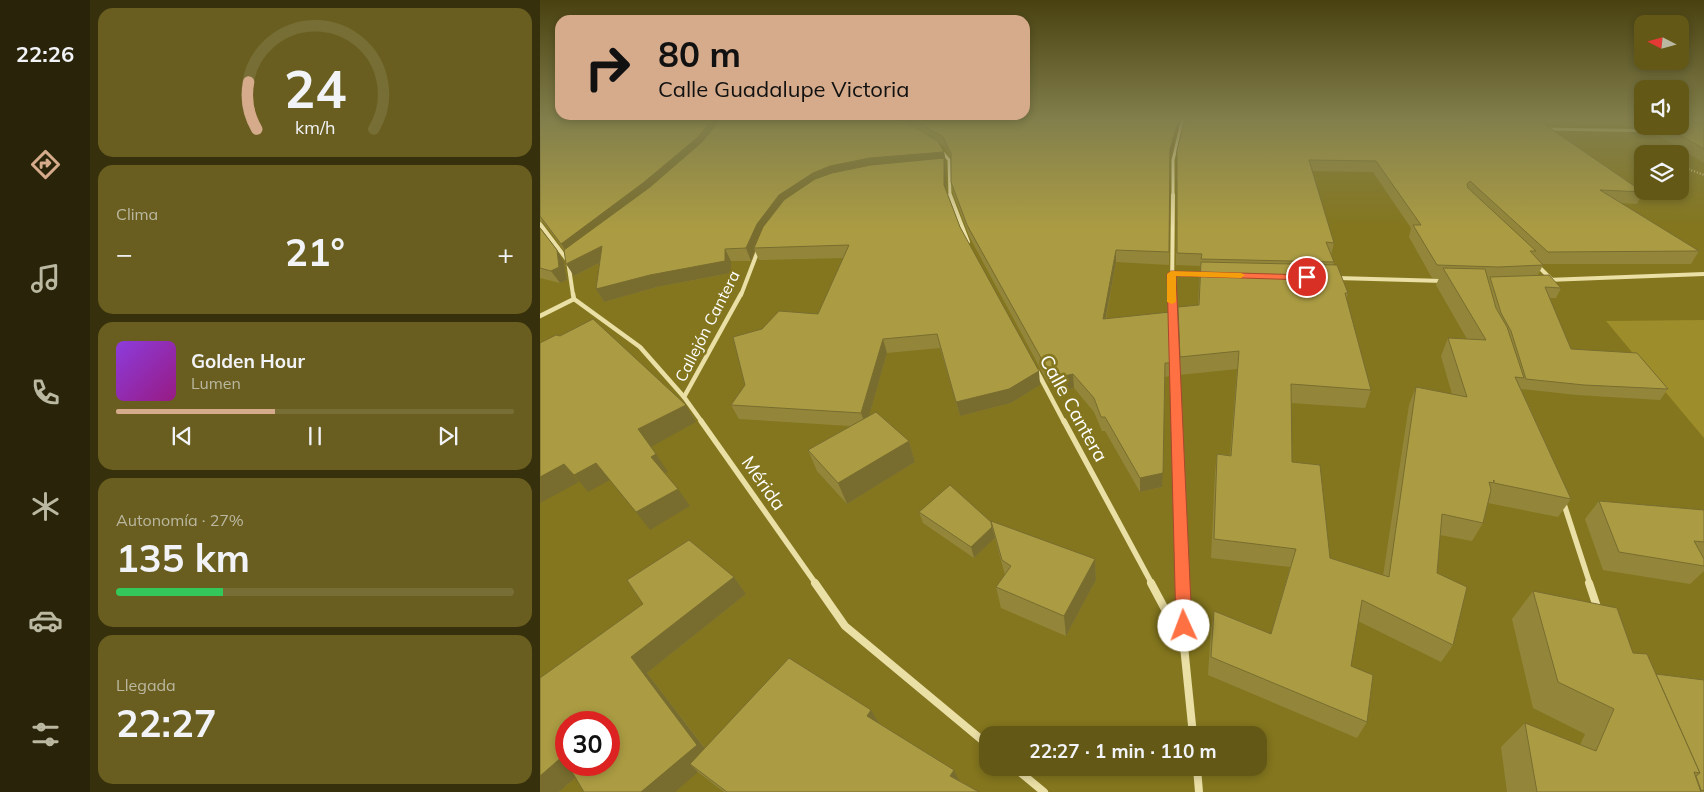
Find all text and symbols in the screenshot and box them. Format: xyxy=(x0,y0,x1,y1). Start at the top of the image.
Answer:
north arrow xyxy=(1634,15,1689,70)
map controls xyxy=(1634,15,1689,200)
text: 80 m xyxy=(658,32,741,76)
icon: right xyxy=(575,35,640,100)
text: 22:26 xyxy=(16,40,74,68)
text: 24 xyxy=(284,56,346,121)
text: Calle Guadalupe Victoria xyxy=(658,75,909,103)
button: sound xyxy=(1634,80,1689,135)
text: km/h xyxy=(295,116,335,138)
button: layers xyxy=(1634,145,1689,200)
icon: directions xyxy=(28,147,63,182)
text: Clima xyxy=(116,204,158,224)
text: 21° xyxy=(285,228,345,276)
text: − xyxy=(116,236,133,271)
text: + xyxy=(497,236,514,271)
pin xyxy=(1286,256,1328,298)
icon: music xyxy=(28,261,63,296)
icon: arrive xyxy=(1293,263,1321,291)
street label: Callejón Cantera xyxy=(670,267,744,385)
text: Golden Hour xyxy=(191,349,305,373)
street label: Calle Cantera xyxy=(1035,350,1113,466)
text: Lumen xyxy=(191,373,241,393)
icon: phone xyxy=(28,375,63,410)
icon: previous xyxy=(168,422,196,450)
icon: pause xyxy=(301,422,329,450)
icon: next xyxy=(434,422,462,450)
street label: Mérida xyxy=(737,451,791,515)
icon: climate xyxy=(28,489,63,524)
text: Autonomía · 27% xyxy=(116,510,244,530)
text: 135 km xyxy=(116,534,250,582)
position arrow xyxy=(1157,599,1209,651)
icon: car xyxy=(28,603,63,638)
text: Llegada xyxy=(116,675,176,695)
text: 22:27 xyxy=(116,699,217,747)
speed limit sign: 30 xyxy=(555,711,620,776)
icon: filters xyxy=(28,717,63,752)
text: 22:27 · 1 min · 110 m xyxy=(1029,739,1217,763)

